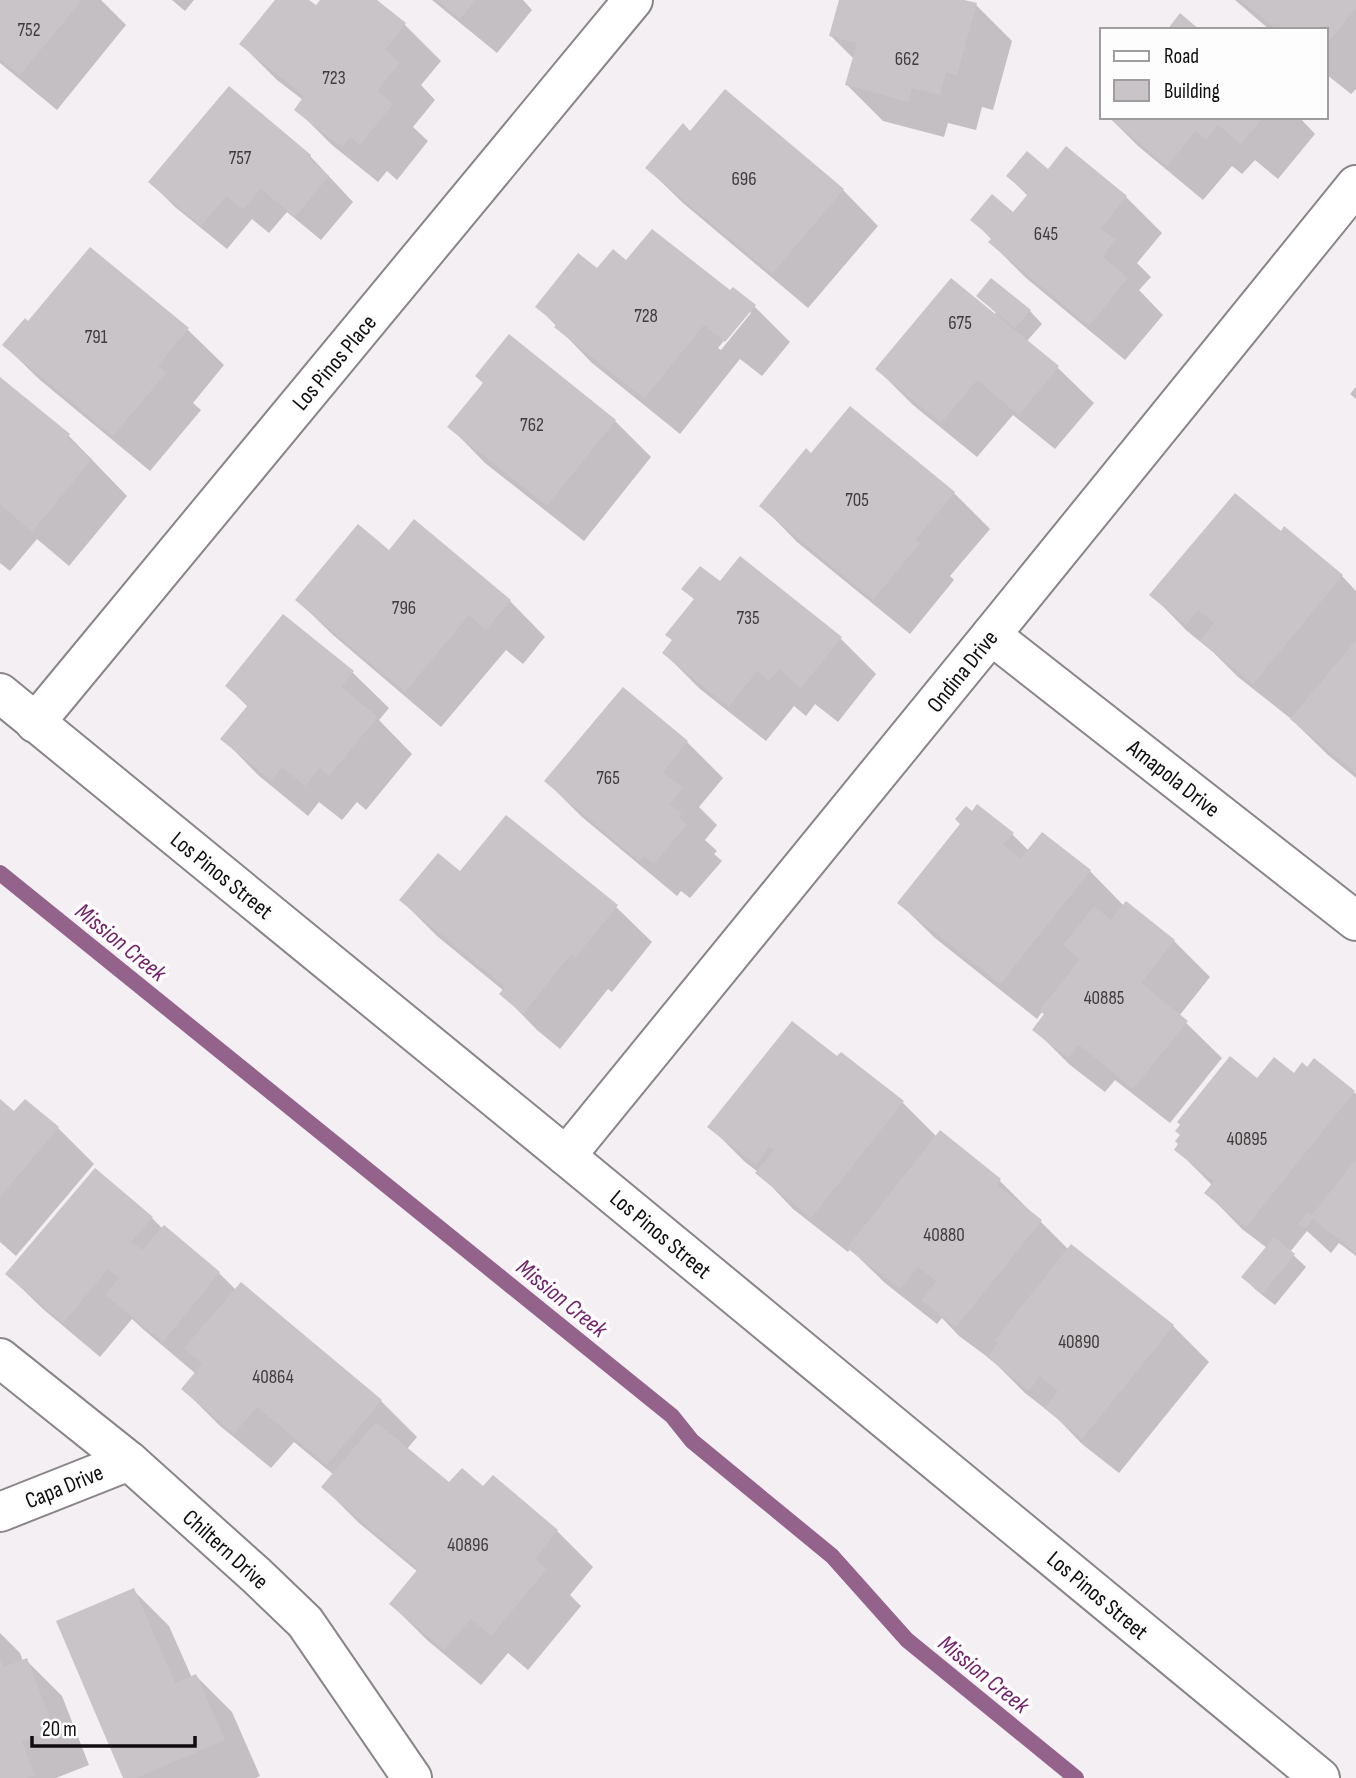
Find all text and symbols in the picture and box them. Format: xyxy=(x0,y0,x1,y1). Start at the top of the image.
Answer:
house number: 752 xyxy=(17,19,41,42)
legend xyxy=(1100,28,1328,119)
text: Road xyxy=(1164,44,1199,69)
house number: 662 xyxy=(895,48,919,71)
house number: 723 xyxy=(322,67,346,90)
text: Building xyxy=(1164,79,1220,104)
house number: 757 xyxy=(229,147,252,170)
house number: 696 xyxy=(732,168,756,191)
house number: 645 xyxy=(1034,223,1058,246)
house number: 728 xyxy=(634,305,658,328)
street label: Los Pinos Place xyxy=(287,309,383,416)
house number: 675 xyxy=(948,312,972,335)
house number: 791 xyxy=(85,326,108,349)
house number: 762 xyxy=(520,414,544,437)
house number: 705 xyxy=(845,489,869,512)
house number: 796 xyxy=(392,597,416,620)
house number: 735 xyxy=(736,607,760,630)
street label: Ondina Drive xyxy=(921,625,1004,718)
street label: Amapola Drive xyxy=(1121,733,1225,824)
house number: 765 xyxy=(596,767,620,790)
street label: Los Pinos Street xyxy=(165,826,278,926)
water label: Mission Creek xyxy=(69,897,173,988)
house number: 40885 xyxy=(1084,987,1124,1010)
house number: 40895 xyxy=(1227,1128,1267,1151)
street label: Los Pinos Street xyxy=(604,1184,717,1285)
house number: 40880 xyxy=(923,1224,965,1247)
water label: Mission Creek xyxy=(510,1253,614,1344)
house number: 40890 xyxy=(1058,1331,1100,1354)
house number: 40864 xyxy=(252,1366,294,1389)
street label: Capa Drive xyxy=(21,1459,108,1515)
street label: Chiltern Drive xyxy=(177,1504,274,1596)
house number: 40896 xyxy=(447,1534,489,1557)
street label: Los Pinos Street xyxy=(1041,1545,1154,1646)
water label: Mission Creek xyxy=(932,1629,1036,1720)
scale bar xyxy=(32,1704,194,1748)
text: 20 m xyxy=(42,1717,77,1742)

